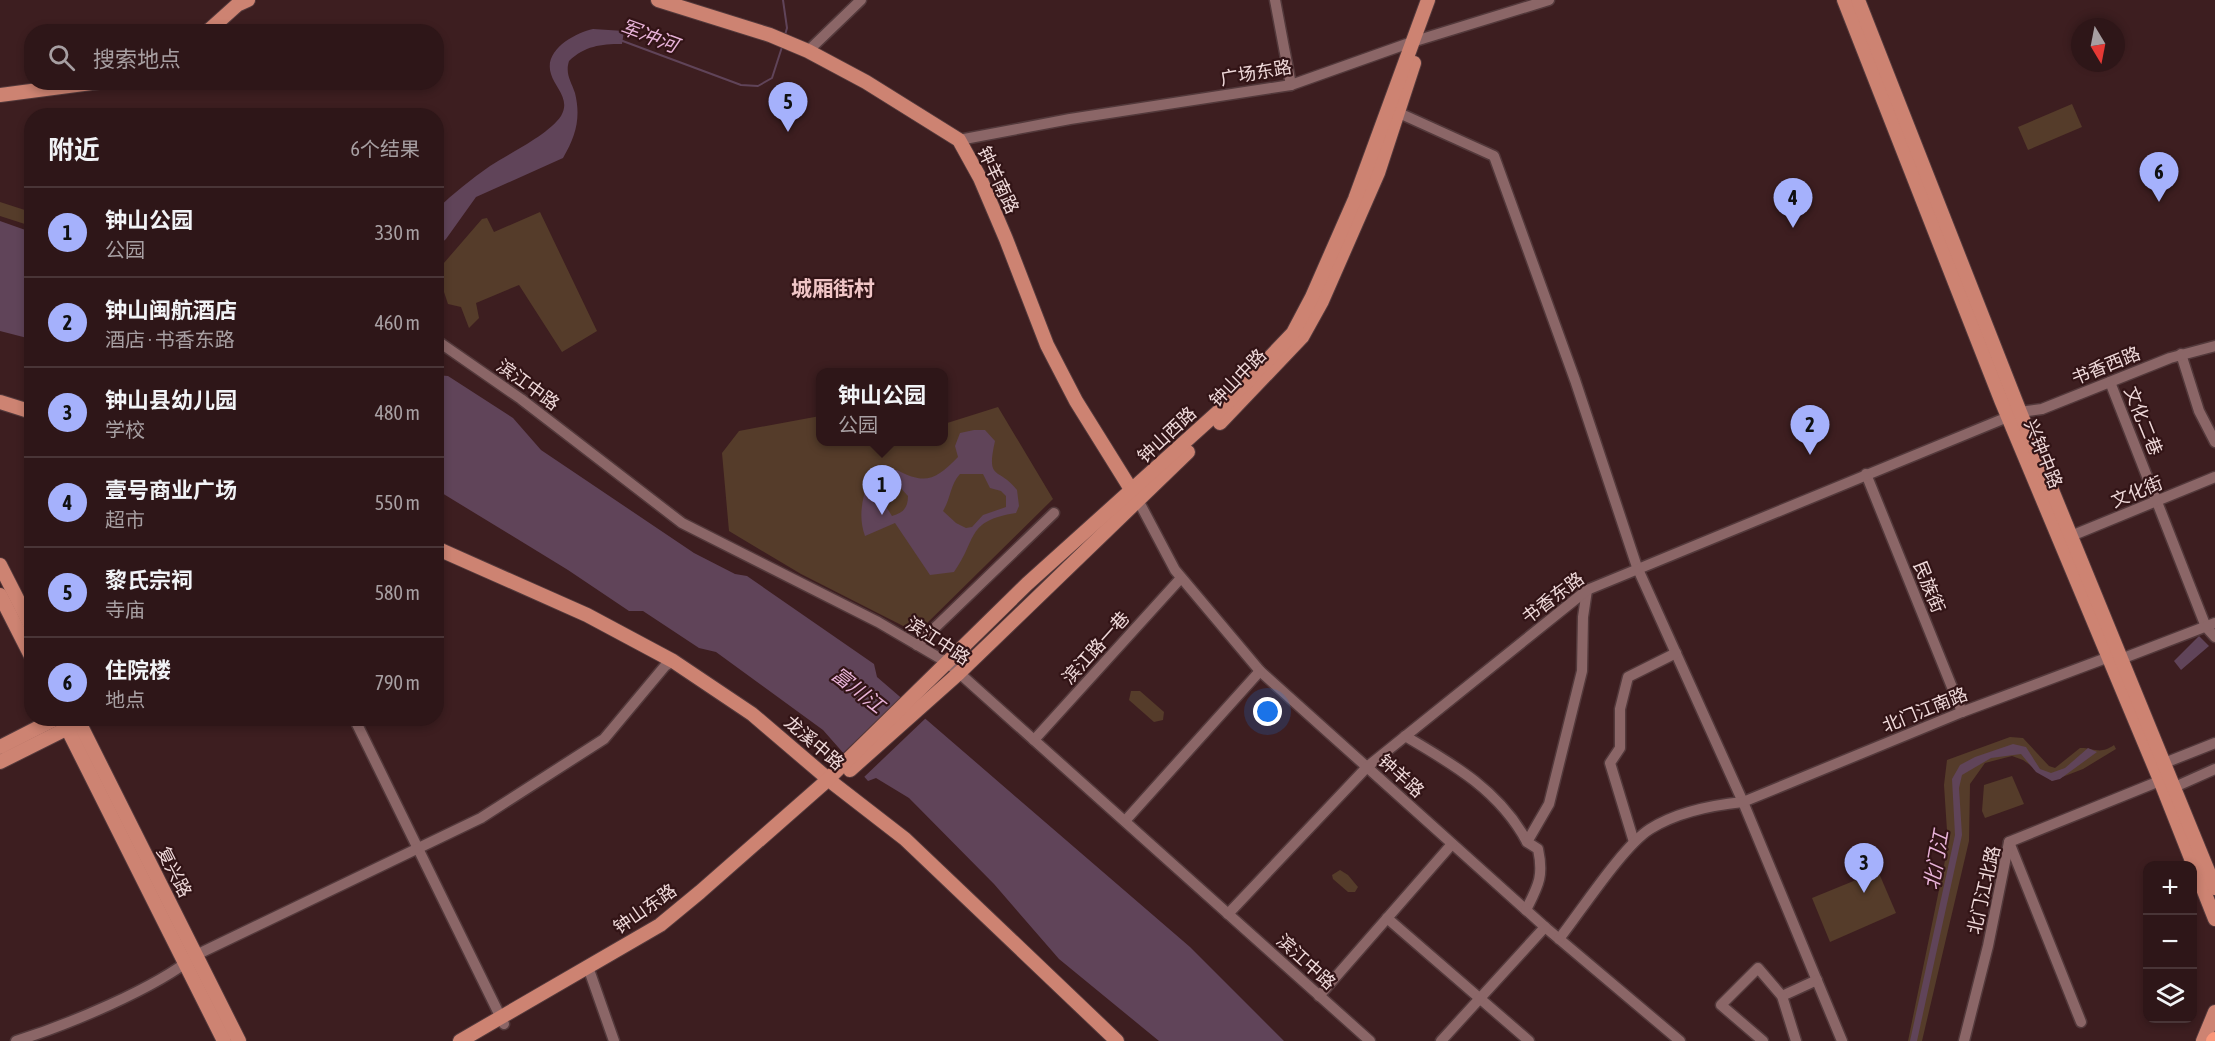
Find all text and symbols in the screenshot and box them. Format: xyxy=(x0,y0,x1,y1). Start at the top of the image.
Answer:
water label: 军冲河 xyxy=(617,14,685,58)
north arrow xyxy=(2071,18,2125,72)
search box xyxy=(24,24,444,90)
icon: search xyxy=(45,41,78,74)
text: 搜索地点 xyxy=(93,46,181,72)
street label: 广场东路 xyxy=(1219,56,1293,89)
pin: 5 xyxy=(768,82,808,132)
text: 附近 xyxy=(48,135,100,165)
text: 6个结果 xyxy=(351,137,420,160)
street label: 钟羊南路 xyxy=(974,143,1023,217)
pin: 6 xyxy=(2140,152,2178,202)
pin: 4 xyxy=(1774,178,1812,228)
text: 钟山公园 xyxy=(105,207,193,233)
text: 1 xyxy=(63,221,72,244)
text: 330 m xyxy=(375,221,420,244)
text: 公园 xyxy=(105,238,145,261)
district label: 城厢街村 xyxy=(791,276,875,300)
text: 钟山闽航酒店 xyxy=(105,297,237,323)
text: 2 xyxy=(63,311,72,334)
text: 460 m xyxy=(375,311,420,334)
text: 酒店 · 书香东路 xyxy=(105,328,235,351)
street label: 书香西路 xyxy=(2069,342,2143,389)
street label: 钟山中路 xyxy=(1205,344,1270,411)
street label: 滨江中路 xyxy=(493,355,564,414)
popup xyxy=(816,368,948,446)
text: 钟山公园 xyxy=(838,382,926,408)
street label: 文化二巷 xyxy=(2120,384,2167,458)
text: 钟山县幼儿园 xyxy=(105,387,237,413)
text: 3 xyxy=(63,401,72,424)
text: 480 m xyxy=(375,401,420,424)
street label: 钟山西路 xyxy=(1133,402,1200,467)
pin: 2 xyxy=(1790,406,1830,455)
text: 公园 xyxy=(838,413,878,436)
street label: 兴钟中路 xyxy=(2020,417,2067,491)
text: 学校 xyxy=(105,418,145,441)
pin: 1 xyxy=(862,466,902,515)
street label: 文化街 xyxy=(2108,472,2166,511)
text: 壹号商业广场 xyxy=(105,477,237,503)
text: 4 xyxy=(63,491,72,514)
text: 550 m xyxy=(375,491,420,514)
text: 超市 xyxy=(105,508,145,531)
street label: 民族街 xyxy=(1910,558,1949,616)
text: 黎氏宗祠 xyxy=(105,567,193,593)
street label: 书香东路 xyxy=(1518,568,1588,628)
text: 5 xyxy=(63,581,72,604)
text: 580 m xyxy=(375,581,420,604)
text: 寺庙 xyxy=(105,598,145,621)
street label: 滨江路一巷 xyxy=(1058,607,1134,688)
street label: 滨江中路 xyxy=(902,612,974,669)
text: 住院楼 xyxy=(105,657,171,683)
water label: 富川江 xyxy=(828,662,891,718)
text: 6 xyxy=(63,671,72,694)
text: 790 m xyxy=(375,671,420,694)
street label: 北门江南路 xyxy=(1879,683,1970,736)
text: 地点 xyxy=(105,688,145,711)
your location xyxy=(1253,697,1282,726)
street label: 龙溪中路 xyxy=(780,711,848,774)
street label: 钟羊路 xyxy=(1374,750,1428,801)
water label: 北门江 xyxy=(1919,826,1952,891)
street label: 复兴路 xyxy=(153,843,196,901)
pin: 3 xyxy=(1844,844,1884,893)
street label: 北门江北路 xyxy=(1963,844,2004,936)
map controls xyxy=(2143,861,2197,1023)
button: + xyxy=(2143,861,2197,915)
street label: 钟山东路 xyxy=(609,879,680,938)
button: − xyxy=(2143,915,2197,969)
street label: 滨江中路 xyxy=(1273,930,1340,994)
button: layers xyxy=(2143,969,2197,1023)

